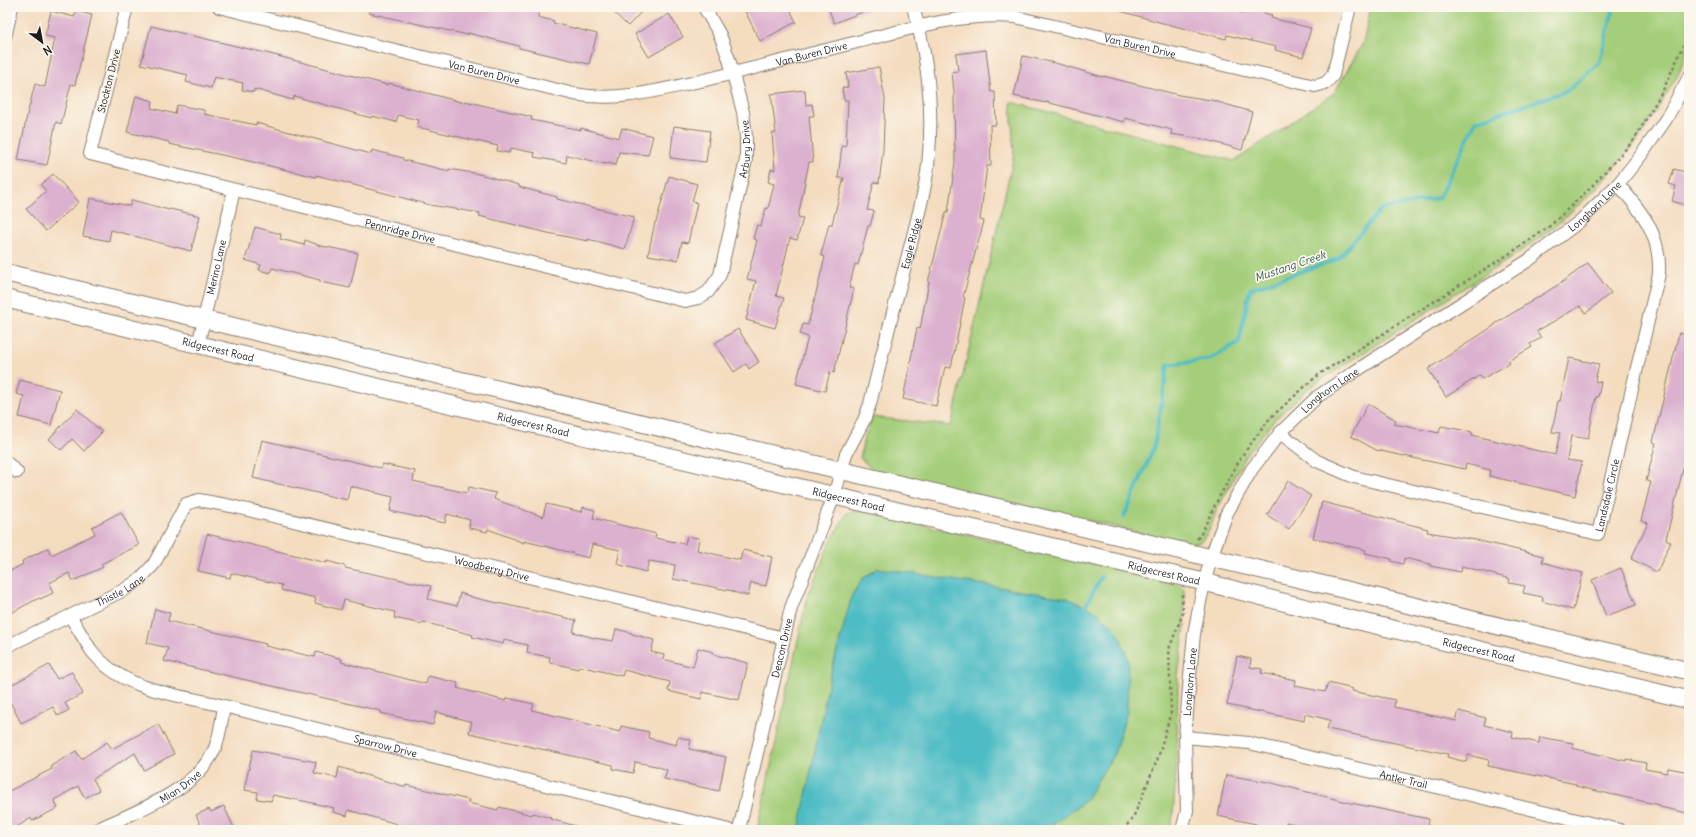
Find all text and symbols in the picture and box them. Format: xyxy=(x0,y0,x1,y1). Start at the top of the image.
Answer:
north arrow xyxy=(22,22,62,62)
street label: Van Buren Drive xyxy=(1103,31,1177,60)
street label: Van Buren Drive xyxy=(774,38,849,69)
text: N xyxy=(40,43,54,58)
street label: Stockton Drive xyxy=(95,48,123,114)
street label: Van Buren Drive xyxy=(447,57,521,87)
street label: Arbury Drive xyxy=(736,120,753,179)
street label: Longhorn Lane xyxy=(1565,178,1624,234)
street label: Pennridge Drive xyxy=(364,216,437,246)
street label: Eagle Ridge xyxy=(898,216,924,270)
street label: Merino Lane xyxy=(203,238,229,296)
water label: Mustang Creek xyxy=(1253,247,1329,285)
street label: Ridgecrest Road xyxy=(181,334,256,364)
street label: Longhorn Lane xyxy=(1298,364,1361,415)
street label: Ridgecrest Road xyxy=(496,409,571,439)
street label: Landsdale Circle xyxy=(1592,458,1622,533)
street label: Ridgecrest Road xyxy=(811,484,886,514)
street label: Woodberry Drive xyxy=(453,553,531,584)
street label: Ridgecrest Road xyxy=(1127,558,1201,587)
street label: Thistle Lane xyxy=(94,572,147,609)
street label: Deacon Drive xyxy=(768,617,795,679)
street label: Ridgecrest Road xyxy=(1441,635,1516,665)
street label: Longhorn Lane xyxy=(1180,647,1199,716)
street label: Sparrow Drive xyxy=(353,732,419,760)
street label: Mian Drive xyxy=(157,767,204,805)
street label: Antler Trail xyxy=(1378,767,1429,791)

